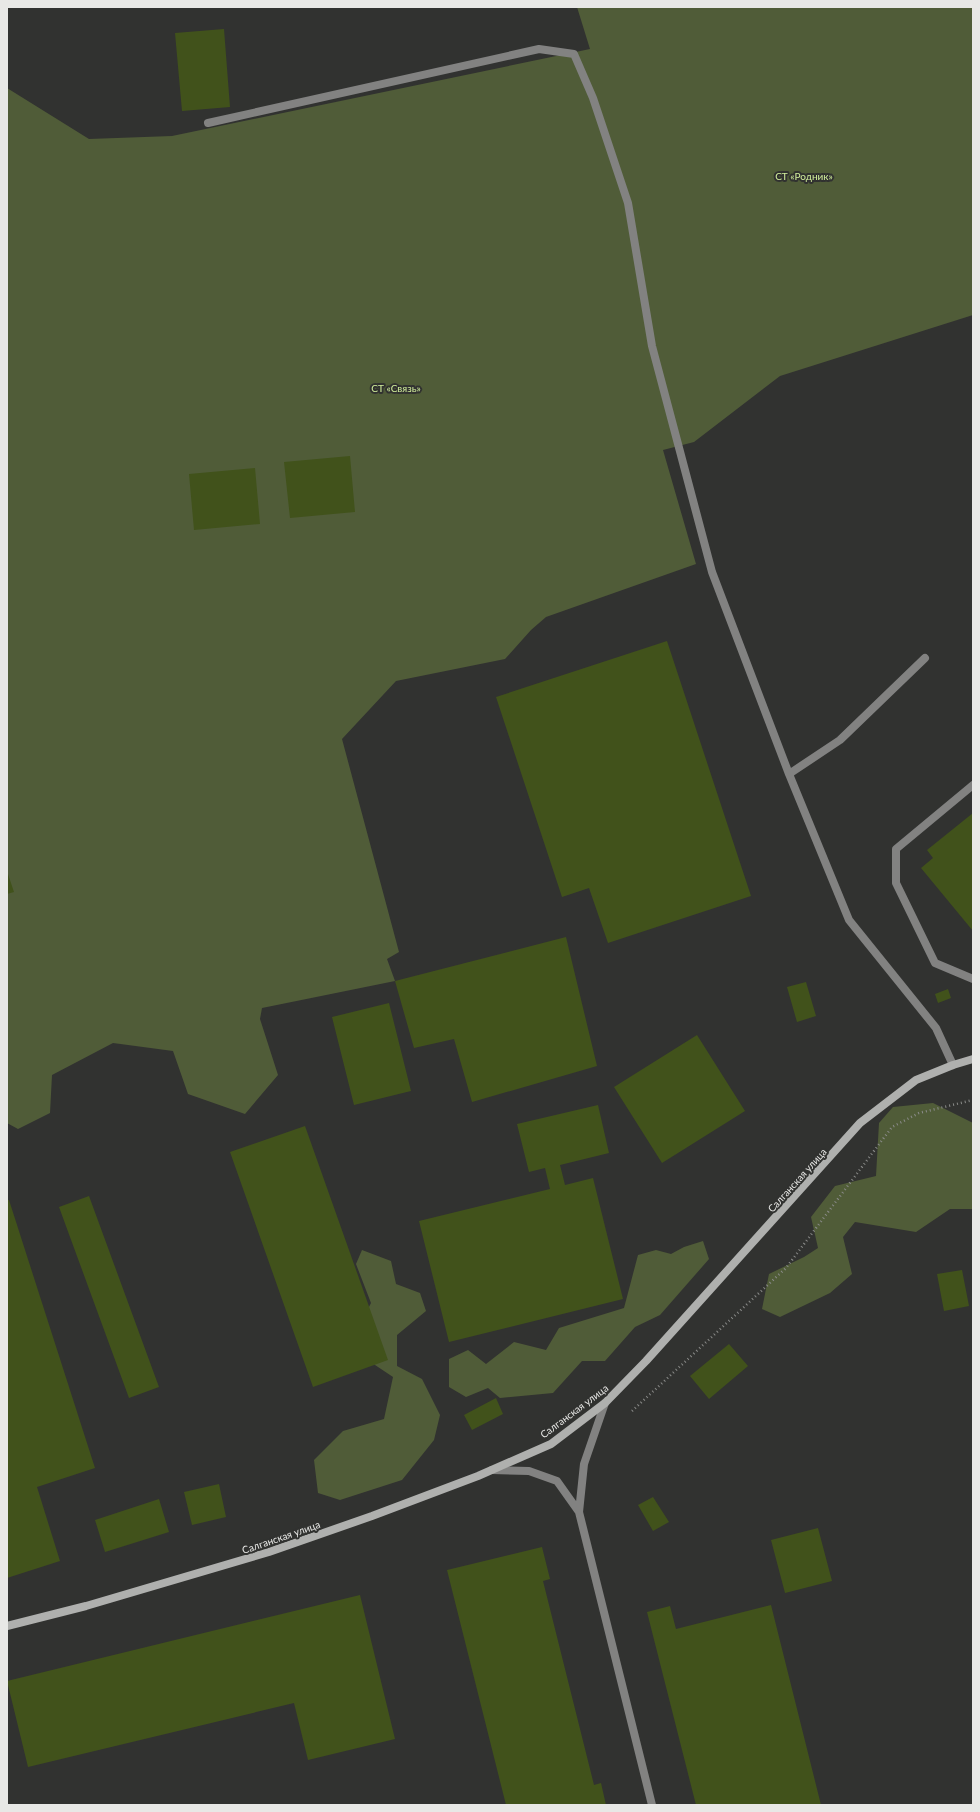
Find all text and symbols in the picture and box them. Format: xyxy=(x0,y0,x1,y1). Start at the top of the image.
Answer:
park label: СТ «Родник» xyxy=(775,170,833,182)
park label: СТ «Связь» xyxy=(371,382,421,394)
street label: Салганская улица xyxy=(765,1146,829,1214)
street label: Салганская улица xyxy=(538,1382,610,1440)
street label: Салганская улица xyxy=(240,1518,322,1556)

